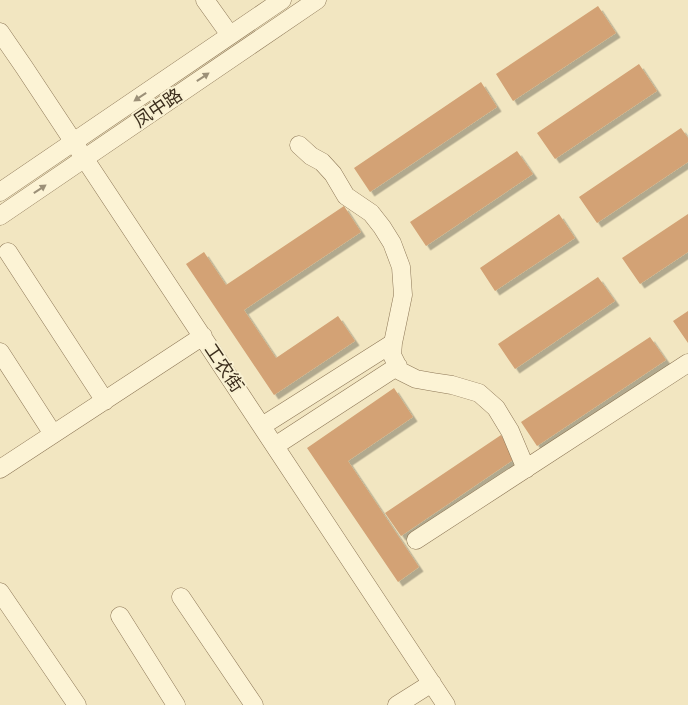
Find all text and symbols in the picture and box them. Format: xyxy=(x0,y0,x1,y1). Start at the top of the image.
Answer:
one-way arrow xyxy=(197,72,210,82)
street label: 凤中路 xyxy=(128,82,187,132)
one-way arrow xyxy=(134,92,147,101)
one-way arrow xyxy=(33,184,47,194)
street label: 工农街 xyxy=(200,338,250,397)

